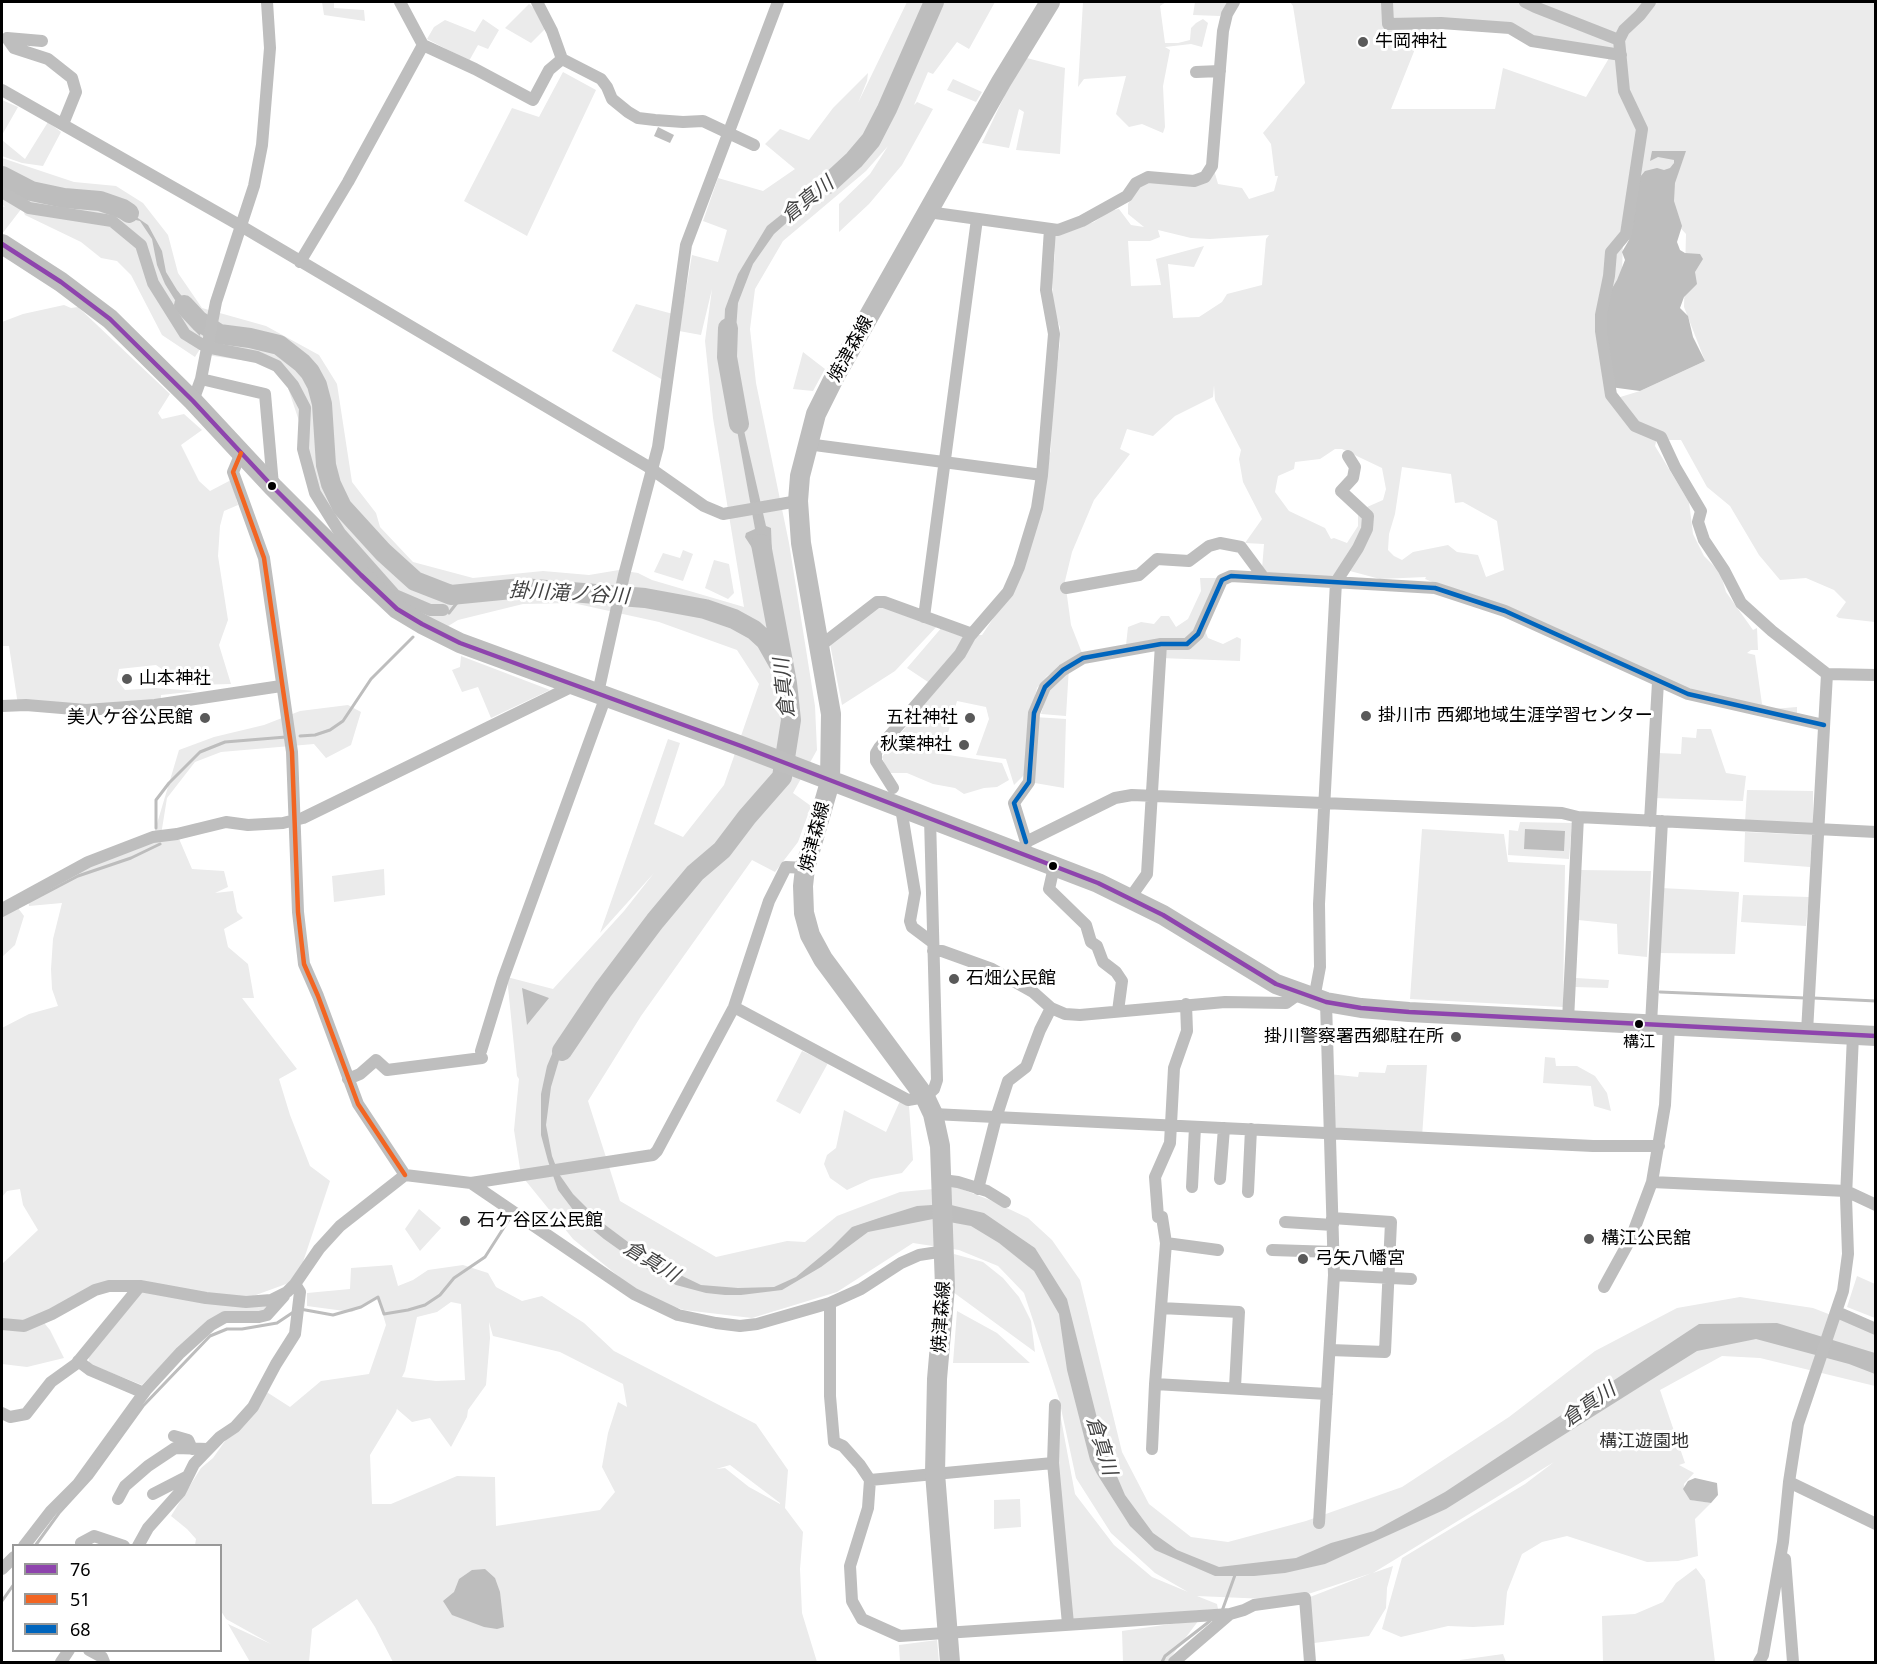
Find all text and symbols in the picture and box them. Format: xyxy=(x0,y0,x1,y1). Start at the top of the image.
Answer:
place label: 牛岡神社 xyxy=(1375,31,1447,53)
marker: 牛岡神社 xyxy=(1356,35,1370,49)
water label: 倉真川 xyxy=(777,172,839,228)
street label: 焼津森線 xyxy=(824,312,878,386)
unlabelled marker xyxy=(266,480,278,492)
water label: 掛川滝ノ谷川 xyxy=(508,579,630,609)
water label: 倉真川 xyxy=(770,657,800,719)
place label: 山本神社 xyxy=(139,668,211,690)
marker: 山本神社 xyxy=(120,672,134,686)
place label: 掛川市 西郷地域生涯学習センター xyxy=(1378,705,1653,727)
place label: 美人ケ谷公民館 xyxy=(67,707,193,729)
place label: 五社神社 xyxy=(886,707,958,729)
marker: 掛川市 西郷地域生涯学習センター xyxy=(1359,709,1373,723)
marker: 美人ケ谷公民館 xyxy=(198,711,212,725)
marker: 五社神社 xyxy=(963,711,977,725)
place label: 秋葉神社 xyxy=(880,734,952,756)
marker: 秋葉神社 xyxy=(957,738,971,752)
street label: 焼津森線 xyxy=(795,799,835,875)
unlabelled marker xyxy=(1047,860,1059,872)
place label: 石畑公民館 xyxy=(966,968,1056,990)
marker: 石畑公民館 xyxy=(947,972,961,986)
marker: 構江 xyxy=(1633,1018,1645,1030)
place label: 掛川警察署西郷駐在所 xyxy=(1264,1026,1444,1048)
marker: 掛川警察署西郷駐在所 xyxy=(1449,1030,1463,1044)
place label: 構江 xyxy=(1623,1032,1655,1052)
place label: 石ケ谷区公民館 xyxy=(477,1210,603,1232)
marker: 石ケ谷区公民館 xyxy=(458,1214,472,1228)
place label: 構江公民舘 xyxy=(1601,1228,1691,1250)
marker: 構江公民舘 xyxy=(1582,1232,1596,1246)
water label: 倉真川 xyxy=(619,1236,683,1288)
place label: 弓矢八幡宮 xyxy=(1315,1248,1405,1270)
marker: 弓矢八幡宮 xyxy=(1296,1252,1310,1266)
street label: 焼津森線 xyxy=(929,1280,955,1354)
water label: 倉真川 xyxy=(1558,1378,1620,1432)
water label: 倉真川 xyxy=(1081,1414,1121,1478)
park label: 構江遊園地 xyxy=(1599,1431,1689,1453)
legend xyxy=(12,1544,222,1652)
text: 76 xyxy=(70,1557,91,1581)
text: 51 xyxy=(70,1587,91,1611)
text: 68 xyxy=(70,1617,91,1641)

